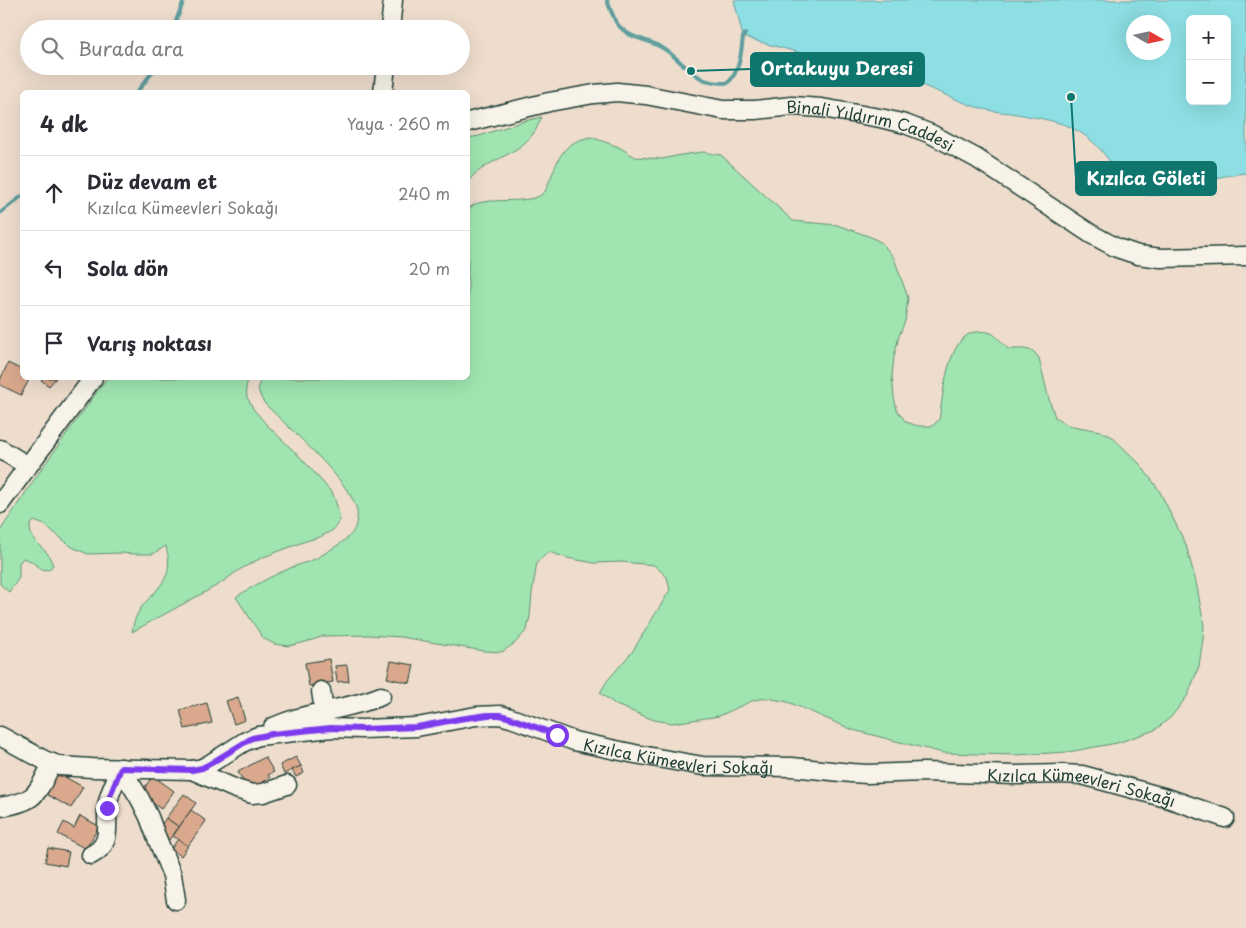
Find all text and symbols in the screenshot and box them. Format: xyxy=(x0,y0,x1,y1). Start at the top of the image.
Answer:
north arrow xyxy=(1126,15,1171,60)
map controls xyxy=(1186,15,1231,105)
button: + xyxy=(1186,15,1231,60)
search box xyxy=(20,20,470,75)
icon: search xyxy=(38,34,66,62)
text: Burada ara xyxy=(78,34,183,62)
callout: Ortakuyu Deresi xyxy=(751,53,924,86)
text: Ortakuyu Deresi xyxy=(761,54,913,81)
button: − xyxy=(1186,60,1231,105)
street label: Binali Yıldırım Caddesi xyxy=(785,94,959,156)
text: 4 dk xyxy=(40,107,88,139)
text: Yaya · 260 m xyxy=(347,111,450,135)
callout: Kızılca Göleti xyxy=(1076,162,1216,195)
text: Kızılca Göleti xyxy=(1087,164,1206,191)
text: Düz devam et xyxy=(87,167,217,195)
icon: ahead xyxy=(40,179,68,207)
text: 240 m xyxy=(398,181,450,205)
text: Kızılca Kümeevleri Sokağı xyxy=(87,195,278,219)
icon: left xyxy=(40,254,68,282)
text: Sola dön xyxy=(87,254,168,282)
text: 20 m xyxy=(409,256,450,280)
icon: arrive xyxy=(40,329,68,357)
text: Varış noktası xyxy=(87,329,212,357)
route start xyxy=(546,724,569,747)
street label: Kızılca Kümeevleri Sokağı xyxy=(581,731,773,779)
street label: Kızılca Kümeevleri Sokağı xyxy=(987,762,1179,812)
route end xyxy=(96,797,119,820)

